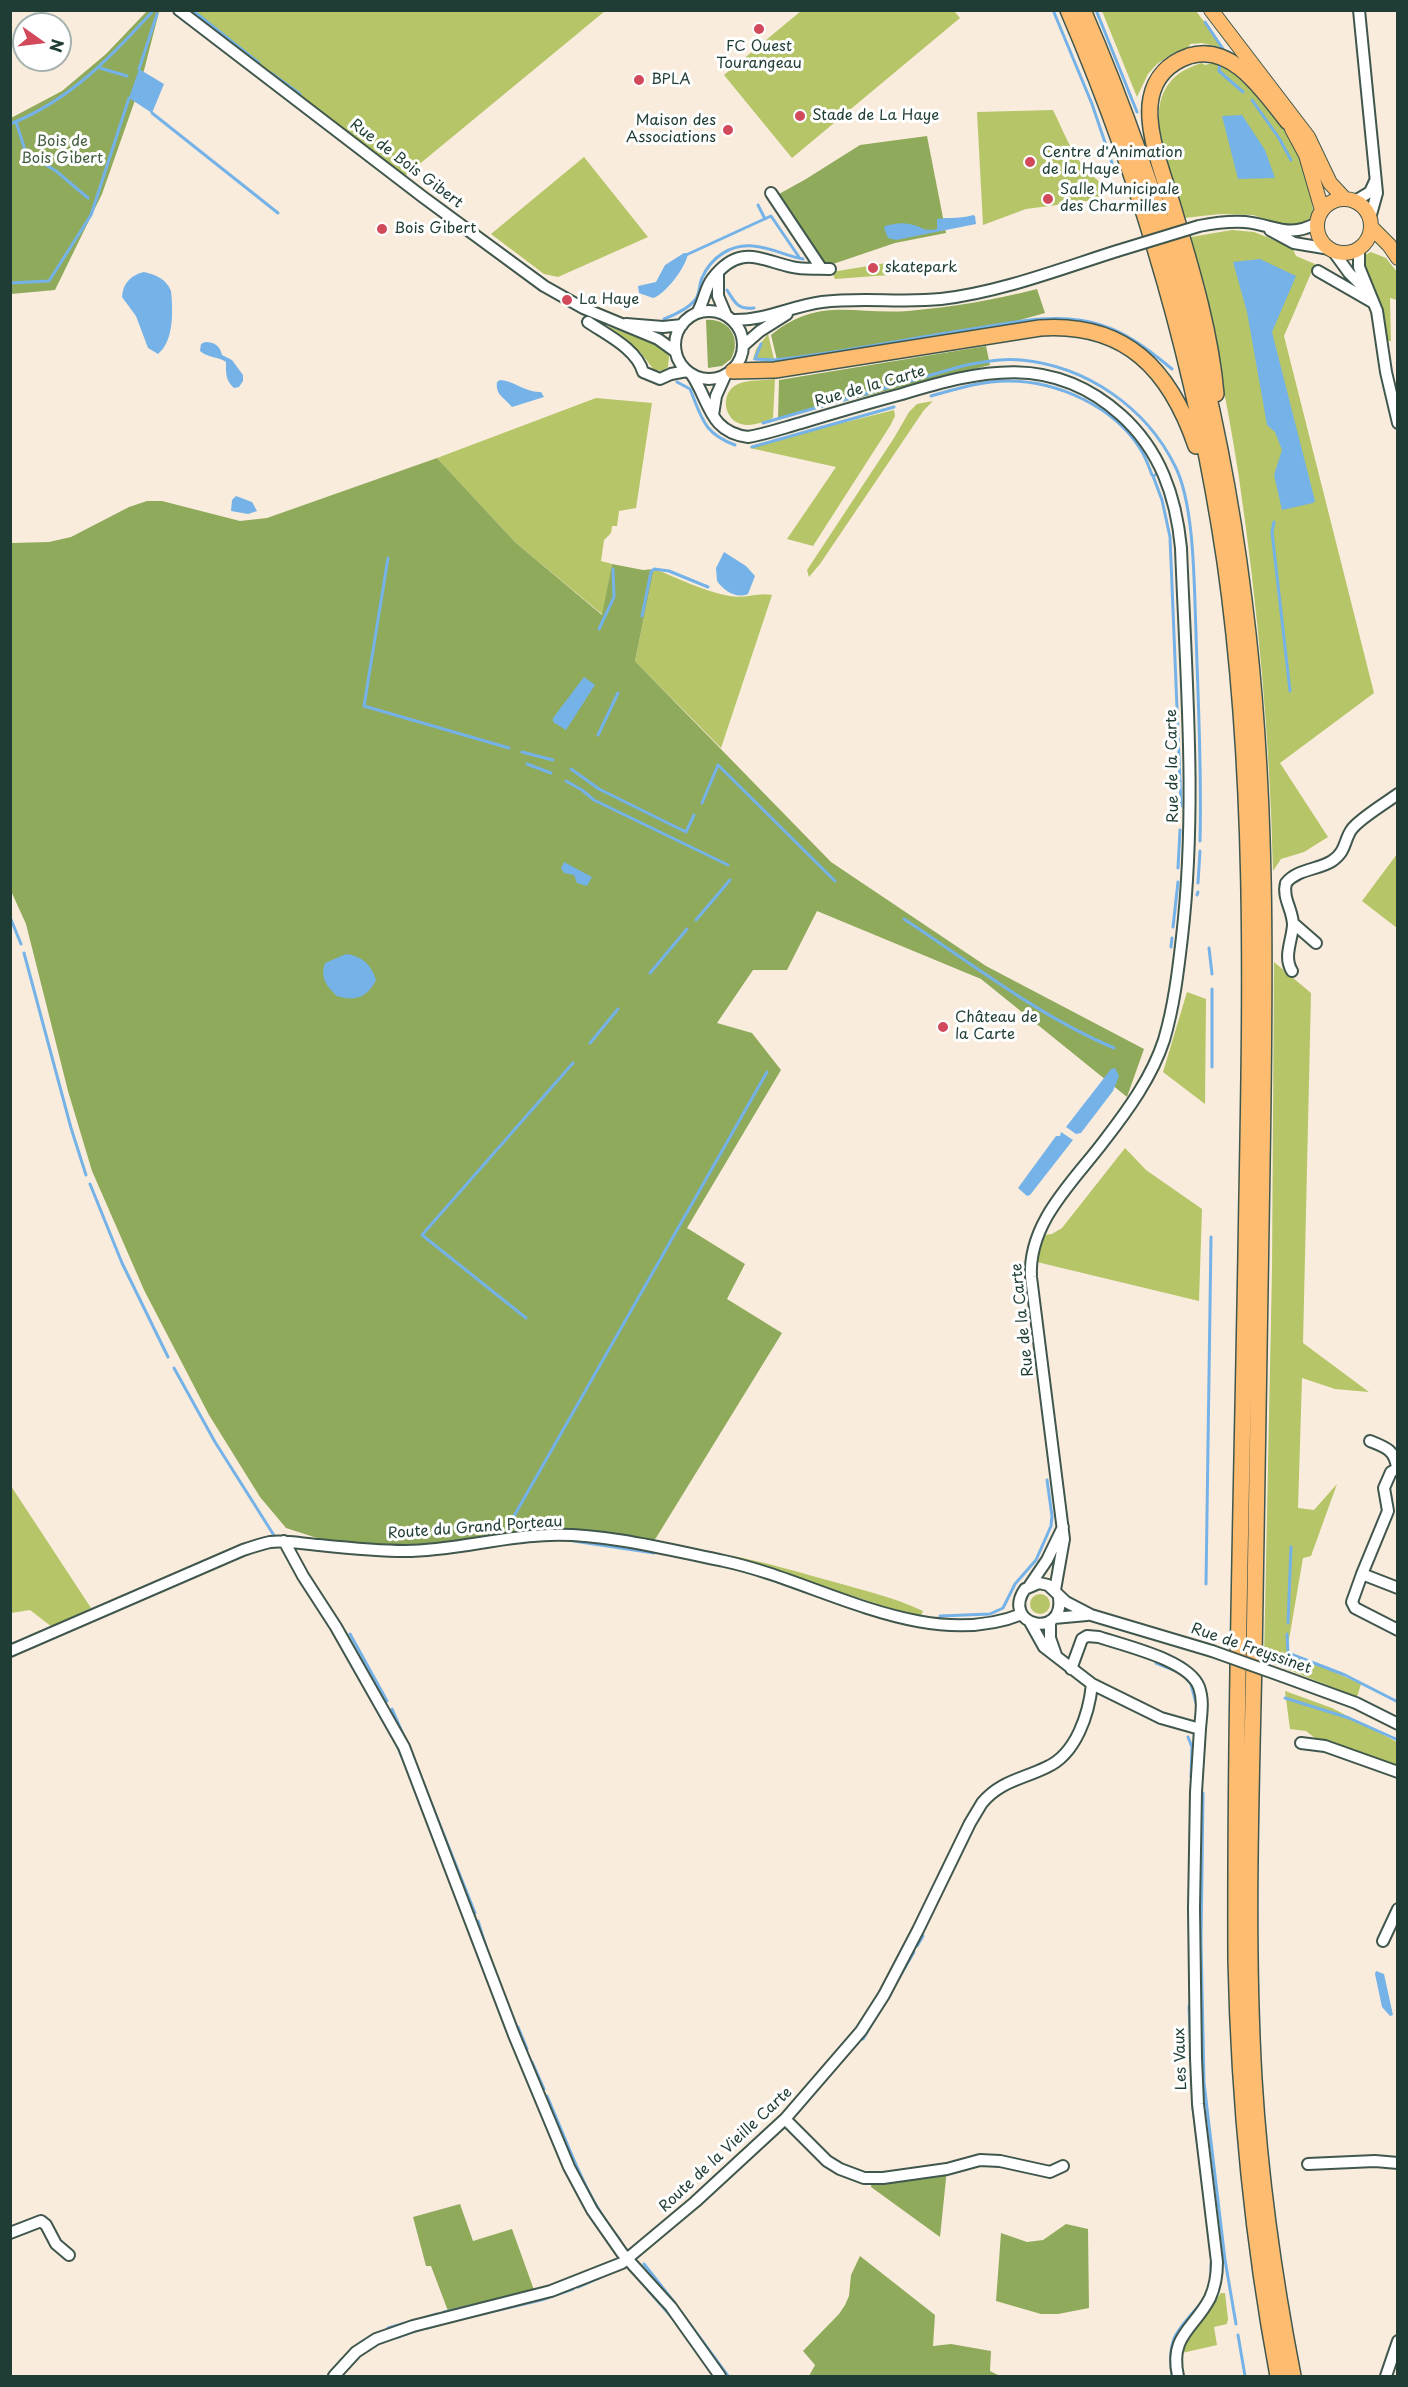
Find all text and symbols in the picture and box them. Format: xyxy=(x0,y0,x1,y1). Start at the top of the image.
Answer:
north arrow xyxy=(12,12,72,72)
marker: FC Ouest Tourangeau xyxy=(752,22,766,36)
text: N xyxy=(44,37,71,55)
place label: FC Ouest Tourangeau xyxy=(716,38,802,73)
place label: BPLA xyxy=(651,71,691,89)
marker: BPLA xyxy=(632,73,646,87)
place label: Stade de La Haye xyxy=(812,107,939,125)
marker: Stade de La Haye xyxy=(793,109,807,123)
place label: Maison des Associations xyxy=(626,112,716,147)
street label: Rue de Bois Gibert xyxy=(346,116,466,212)
marker: Maison des Associations xyxy=(721,123,735,137)
park label: Bois de Bois Gibert xyxy=(21,133,103,168)
place label: Centre d'Animation de la Haye xyxy=(1042,144,1183,179)
marker: Centre d'Animation de la Haye xyxy=(1023,155,1037,169)
place label: Salle Municipale des Charmilles xyxy=(1060,181,1180,216)
marker: Salle Municipale des Charmilles xyxy=(1041,192,1055,206)
place label: Bois Gibert xyxy=(394,220,476,238)
marker: Bois Gibert xyxy=(375,222,389,236)
place label: skatepark xyxy=(885,259,957,277)
marker: skatepark xyxy=(866,261,880,275)
place label: La Haye xyxy=(579,291,639,309)
marker: La Haye xyxy=(560,293,574,307)
street label: Rue de la Carte xyxy=(813,363,927,411)
street label: Rue de la Carte xyxy=(1163,709,1183,823)
place label: Château de la Carte xyxy=(955,1009,1038,1044)
marker: Château de la Carte xyxy=(936,1020,950,1034)
street label: Rue de la Carte xyxy=(1008,1262,1038,1378)
street label: Route du Grand Porteau xyxy=(387,1513,563,1543)
street label: Rue de Freyssinet xyxy=(1189,1620,1313,1678)
street label: Les Vaux xyxy=(1171,2027,1191,2091)
street label: Route de la Vieille Carte xyxy=(656,2084,796,2216)

